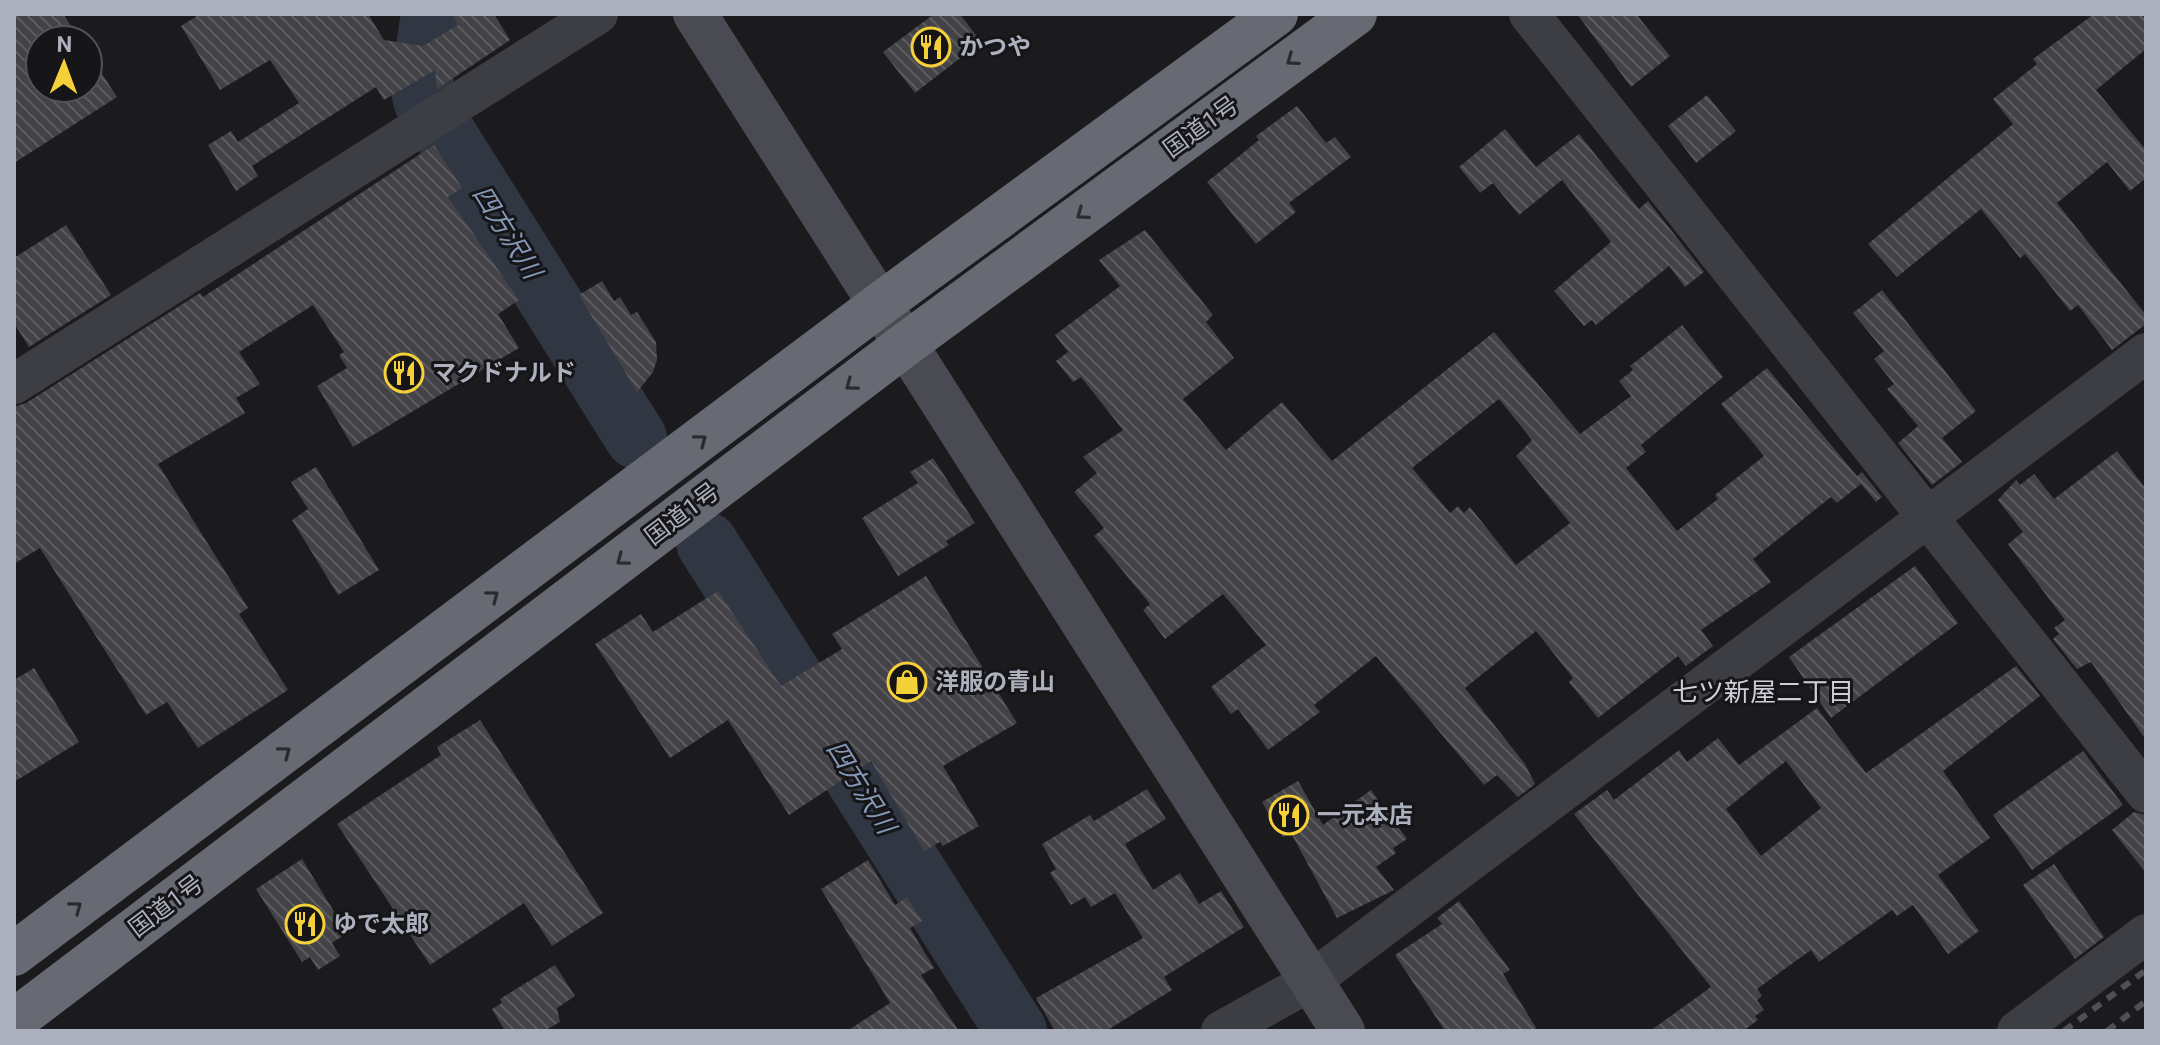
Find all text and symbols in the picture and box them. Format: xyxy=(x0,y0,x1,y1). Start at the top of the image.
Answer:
north arrow xyxy=(24,24,104,104)
restaurant icon: かつや xyxy=(910,26,952,68)
text: N xyxy=(56,32,72,57)
place label: かつや xyxy=(959,33,1031,61)
one-way arrow xyxy=(1286,50,1301,65)
street label: 国道1号 xyxy=(1158,91,1244,163)
water label: 四方沢川 xyxy=(467,180,549,287)
one-way arrow xyxy=(1077,204,1091,219)
restaurant icon: マクドナルド xyxy=(383,352,425,394)
place label: マクドナルド xyxy=(432,359,576,387)
one-way arrow xyxy=(845,376,860,390)
one-way arrow xyxy=(692,435,706,449)
street label: 国道1号 xyxy=(639,477,725,551)
one-way arrow xyxy=(616,550,631,564)
one-way arrow xyxy=(484,591,498,605)
shop icon: 洋服の青山 xyxy=(886,661,928,703)
place label: 洋服の青山 xyxy=(935,668,1055,696)
district label: 七ツ新屋二丁目 xyxy=(1672,677,1854,707)
water label: 四方沢川 xyxy=(821,735,903,842)
one-way arrow xyxy=(276,747,290,761)
restaurant icon: 一元本店 xyxy=(1268,794,1310,836)
place label: 一元本店 xyxy=(1317,801,1413,829)
street label: 国道1号 xyxy=(123,869,209,943)
one-way arrow xyxy=(68,903,82,917)
restaurant icon: ゆで太郎 xyxy=(284,903,326,945)
place label: ゆで太郎 xyxy=(333,910,429,938)

